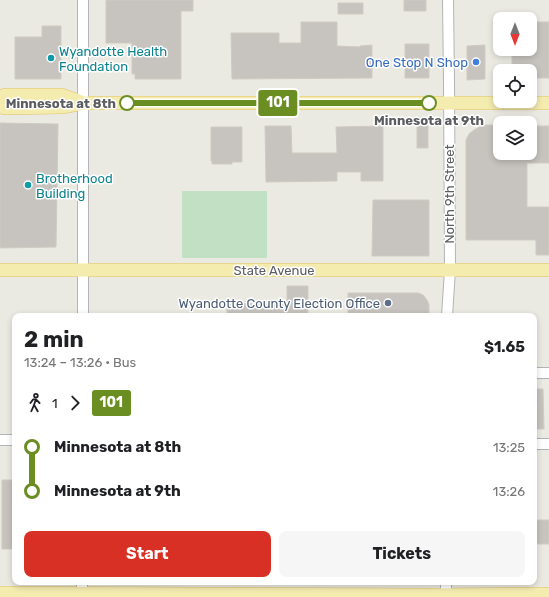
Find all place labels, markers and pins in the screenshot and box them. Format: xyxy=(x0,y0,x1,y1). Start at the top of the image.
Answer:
place label: Wyandotte Health Foundation xyxy=(59,44,167,74)
marker: Wyandotte Health Foundation xyxy=(46,53,56,63)
place label: One Stop N Shop xyxy=(366,55,468,70)
marker: One Stop N Shop xyxy=(471,57,481,67)
marker: Minnesota at 8th xyxy=(119,95,135,111)
marker: Minnesota at 9th xyxy=(421,95,437,111)
place label: Minnesota at 8th xyxy=(6,96,116,111)
place label: Minnesota at 9th xyxy=(374,113,484,128)
place label: Brotherhood Building xyxy=(36,171,113,202)
marker: Brotherhood Building xyxy=(23,180,33,190)
place label: Wyandotte County Election Office xyxy=(178,296,380,311)
marker: Wyandotte County Election Office xyxy=(383,298,393,308)

